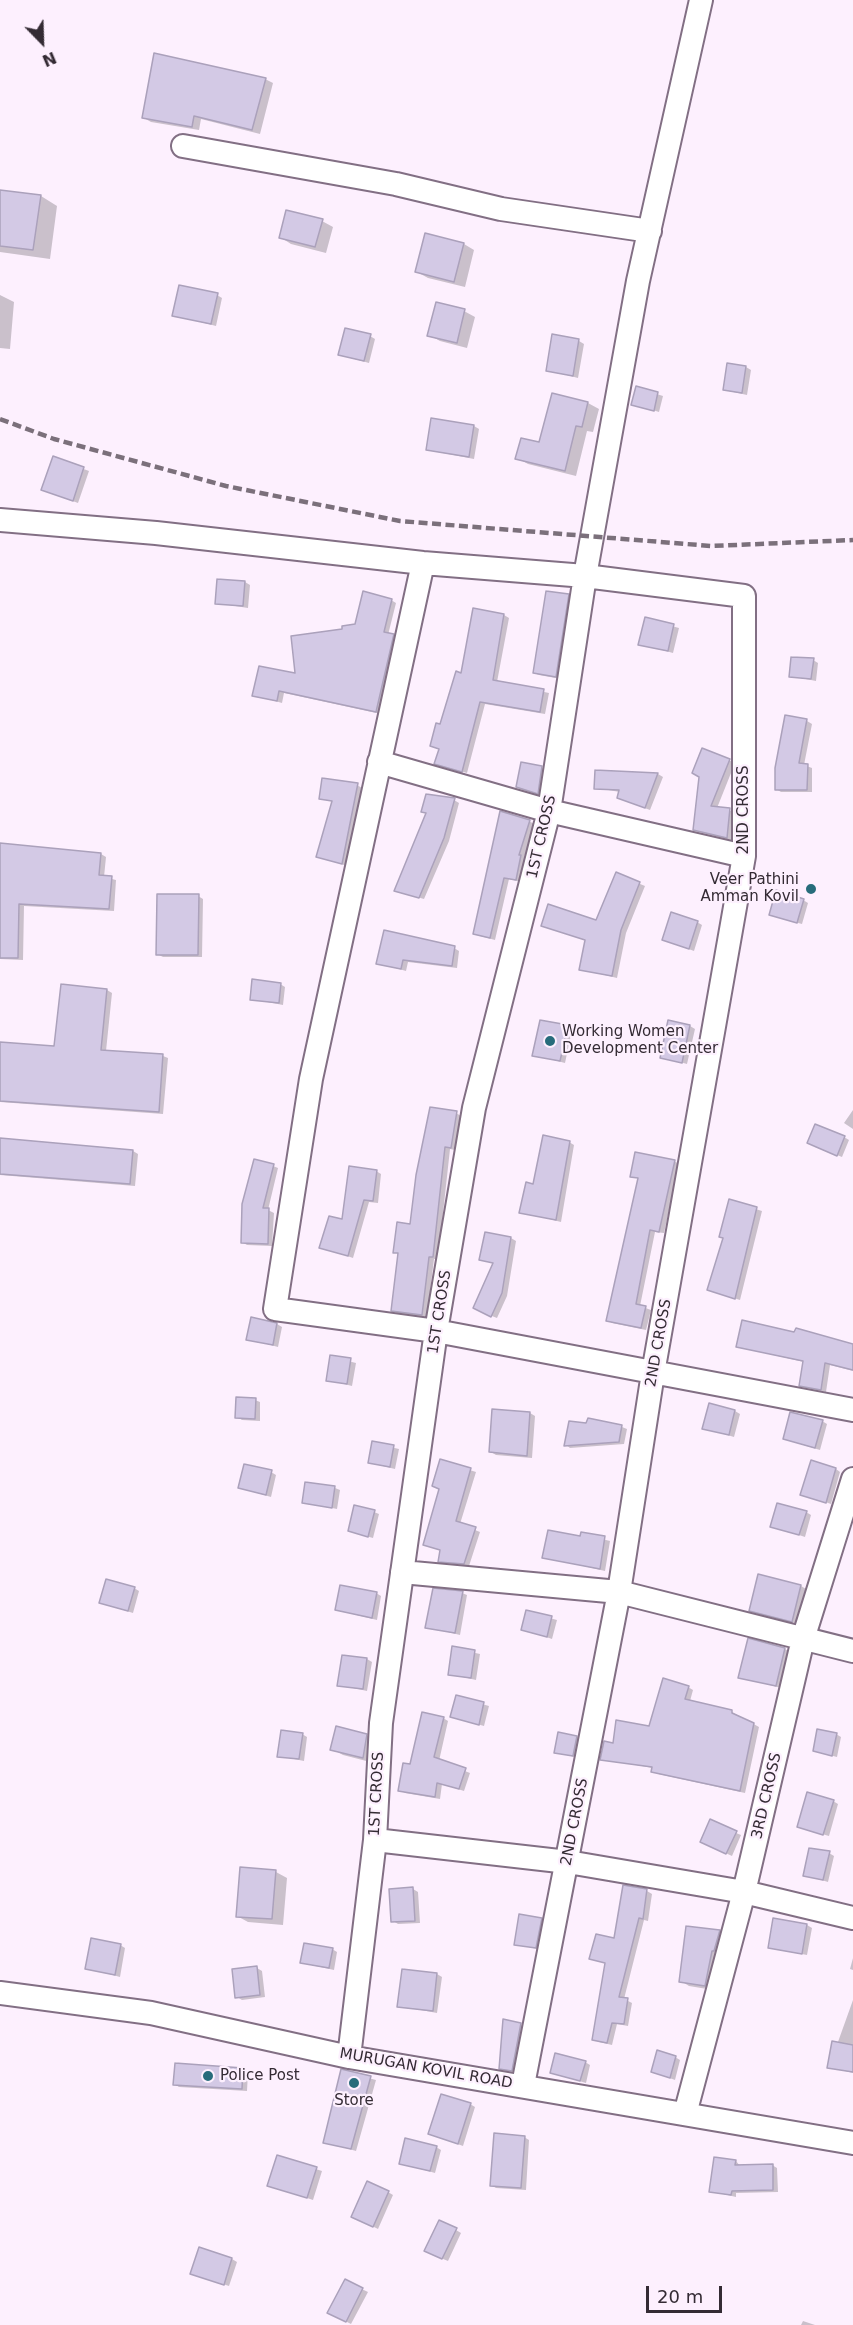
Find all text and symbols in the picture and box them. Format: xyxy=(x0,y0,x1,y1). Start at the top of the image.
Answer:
north arrow xyxy=(12,12,72,72)
text: N xyxy=(39,48,59,70)
street label: 2ND CROSS xyxy=(735,766,753,854)
street label: 1ST CROSS xyxy=(524,794,560,880)
place label: Veer Pathini Amman Kovil xyxy=(701,871,799,906)
marker: Veer Pathini Amman Kovil xyxy=(804,882,818,896)
place label: Working Women Development Center xyxy=(562,1023,718,1058)
marker: Working Women Development Center xyxy=(543,1034,557,1048)
street label: 1ST CROSS xyxy=(424,1269,456,1355)
street label: 2ND CROSS xyxy=(642,1298,676,1388)
street label: 1ST CROSS xyxy=(366,1751,388,1837)
street label: 3RD CROSS xyxy=(748,1751,786,1841)
street label: 2ND CROSS xyxy=(558,1777,592,1867)
street label: MURUGAN KOVIL ROAD xyxy=(338,2045,514,2093)
place label: Police Post xyxy=(220,2067,300,2085)
marker: Police Post xyxy=(201,2069,215,2083)
marker: Store xyxy=(347,2076,361,2090)
place label: Store xyxy=(334,2092,374,2110)
scale bar xyxy=(649,2274,726,2312)
text: 20 m xyxy=(657,2286,703,2307)

